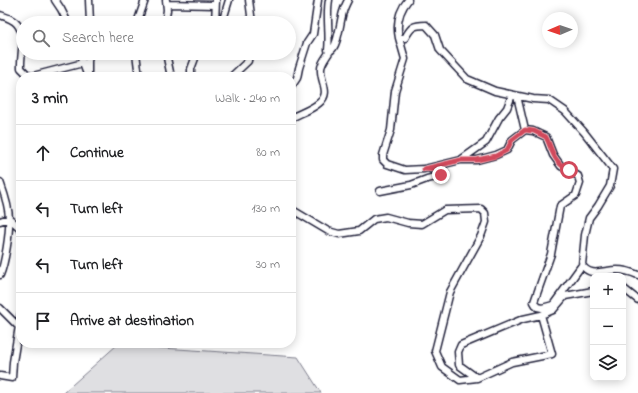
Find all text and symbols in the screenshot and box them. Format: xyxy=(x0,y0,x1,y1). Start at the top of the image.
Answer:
north arrow xyxy=(542,12,578,48)
search box xyxy=(16,16,296,60)
icon: search xyxy=(30,27,52,49)
text: Search here xyxy=(62,27,134,49)
text: 3 min xyxy=(32,86,68,111)
text: Walk · 240 m xyxy=(215,89,280,108)
icon: ahead xyxy=(32,142,54,164)
text: Continue xyxy=(70,142,124,164)
text: 80 m xyxy=(256,143,280,162)
route start xyxy=(560,161,578,179)
route end xyxy=(432,166,450,184)
icon: left xyxy=(32,198,54,220)
text: Turn left xyxy=(70,198,123,220)
text: 130 m xyxy=(252,199,280,218)
icon: left xyxy=(32,254,54,276)
text: Turn left xyxy=(70,254,123,276)
text: 30 m xyxy=(256,255,280,274)
map controls xyxy=(590,273,626,381)
button: + xyxy=(590,273,626,309)
button: − xyxy=(590,309,626,345)
icon: arrive xyxy=(32,310,54,332)
text: Arrive at destination xyxy=(70,310,194,332)
button: layers xyxy=(590,345,626,381)

